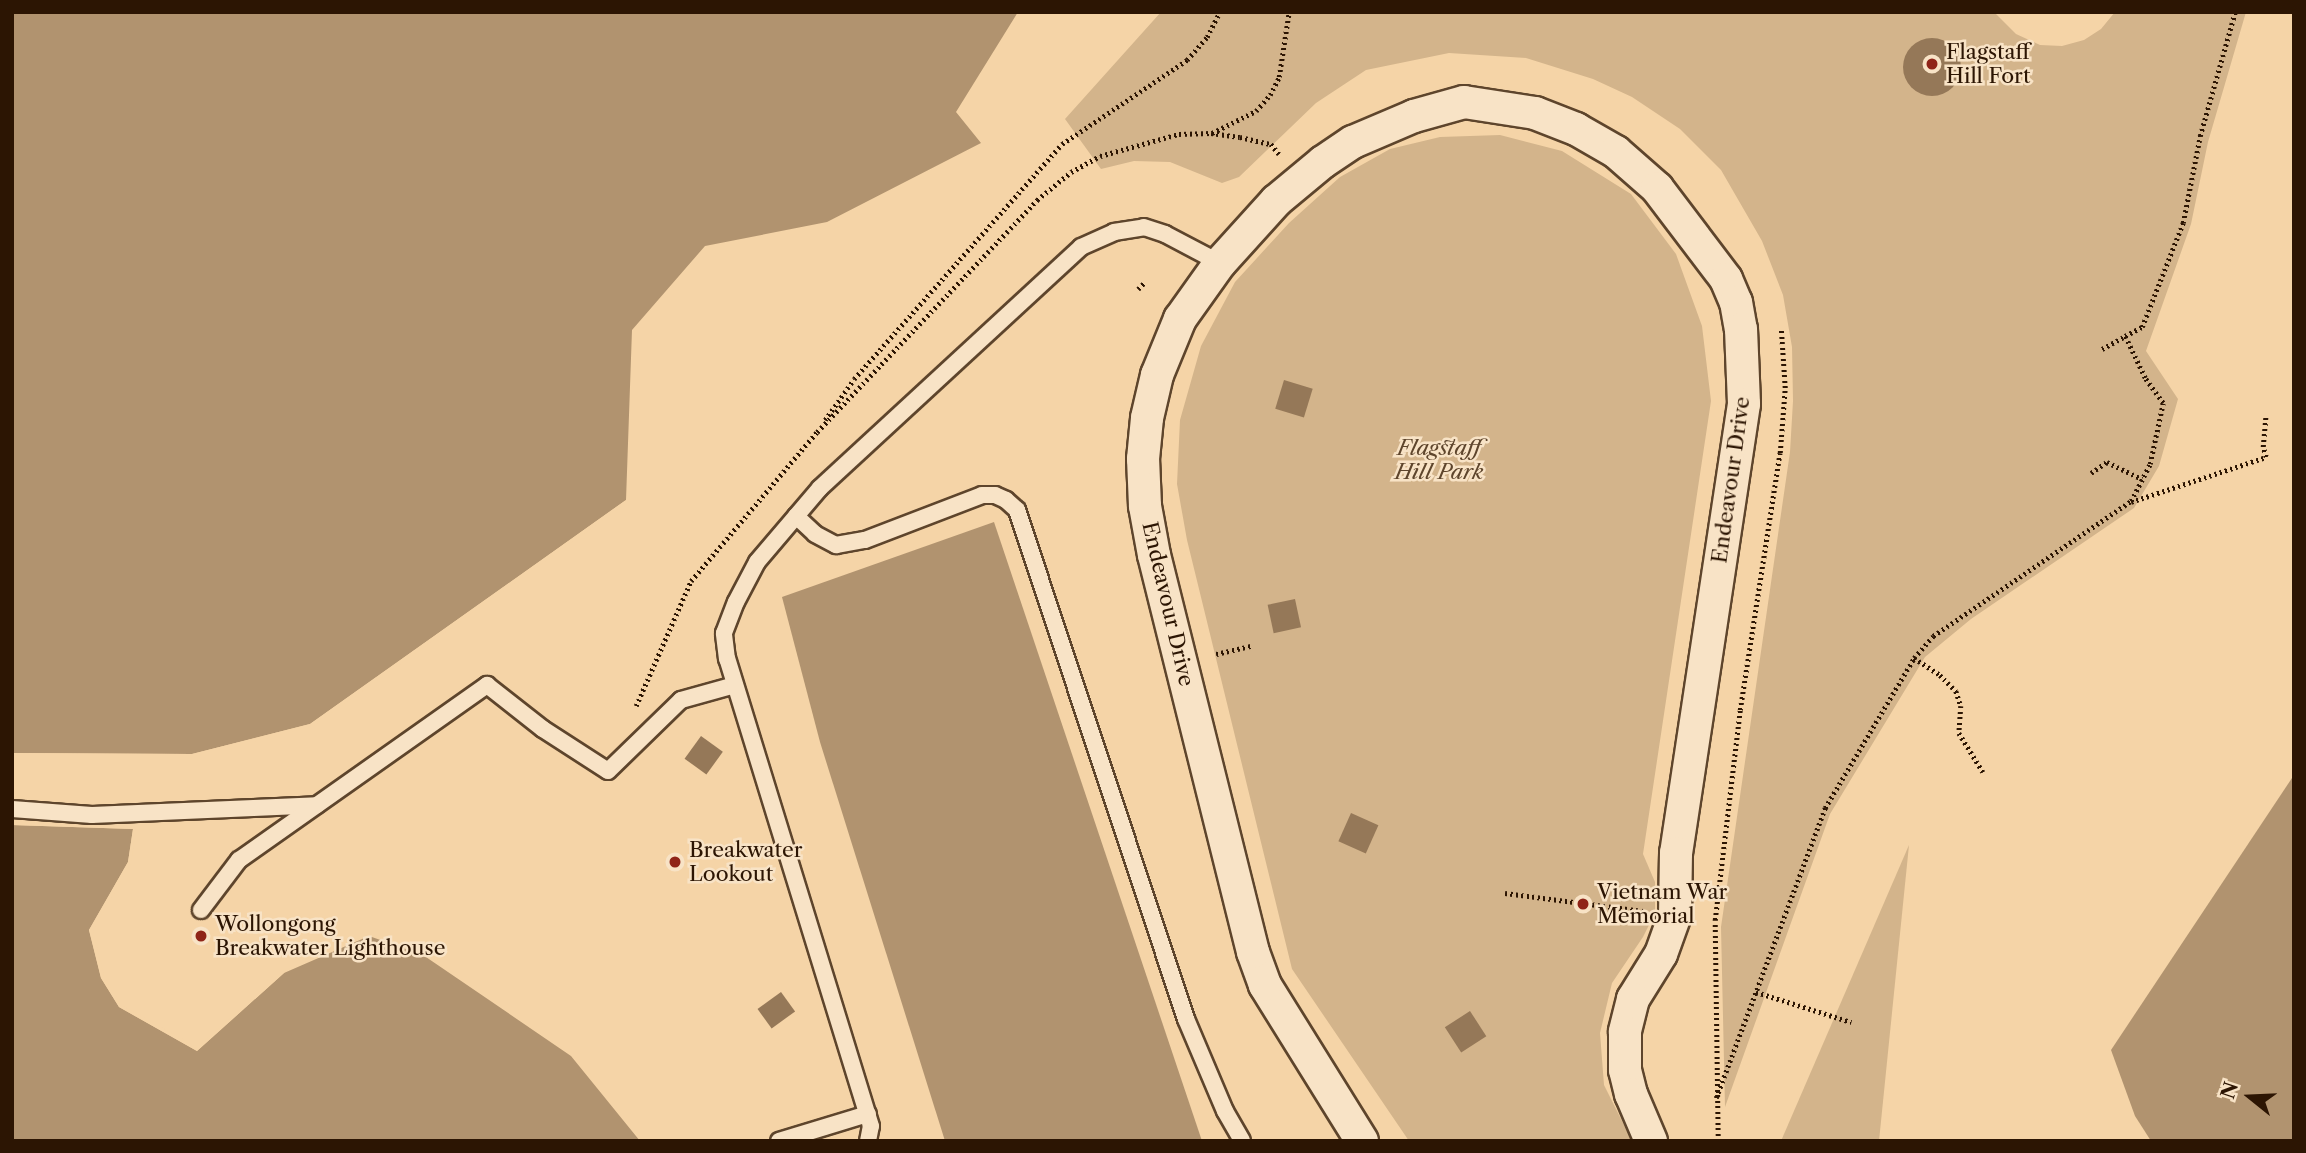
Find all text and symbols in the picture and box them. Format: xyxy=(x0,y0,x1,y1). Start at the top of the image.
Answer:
place label: Flagstaff Hill Fort xyxy=(1946,39,2030,89)
marker: Flagstaff Hill Fort xyxy=(1924,56,1940,72)
street label: Endeavour Drive xyxy=(1707,395,1755,565)
park label: Flagstaff Hill Park xyxy=(1395,435,1483,485)
street label: Endeavour Drive xyxy=(1137,519,1199,689)
place label: Breakwater Lookout xyxy=(689,837,803,887)
marker: Breakwater Lookout xyxy=(667,854,683,870)
place label: Vietnam War Memorial xyxy=(1597,879,1728,929)
marker: Vietnam War Memorial xyxy=(1575,896,1591,912)
place label: Wollongong Breakwater Lighthouse xyxy=(215,911,446,961)
marker: Wollongong Breakwater Lighthouse xyxy=(193,928,209,944)
north arrow xyxy=(2215,1062,2285,1132)
text: N xyxy=(2216,1079,2243,1102)

